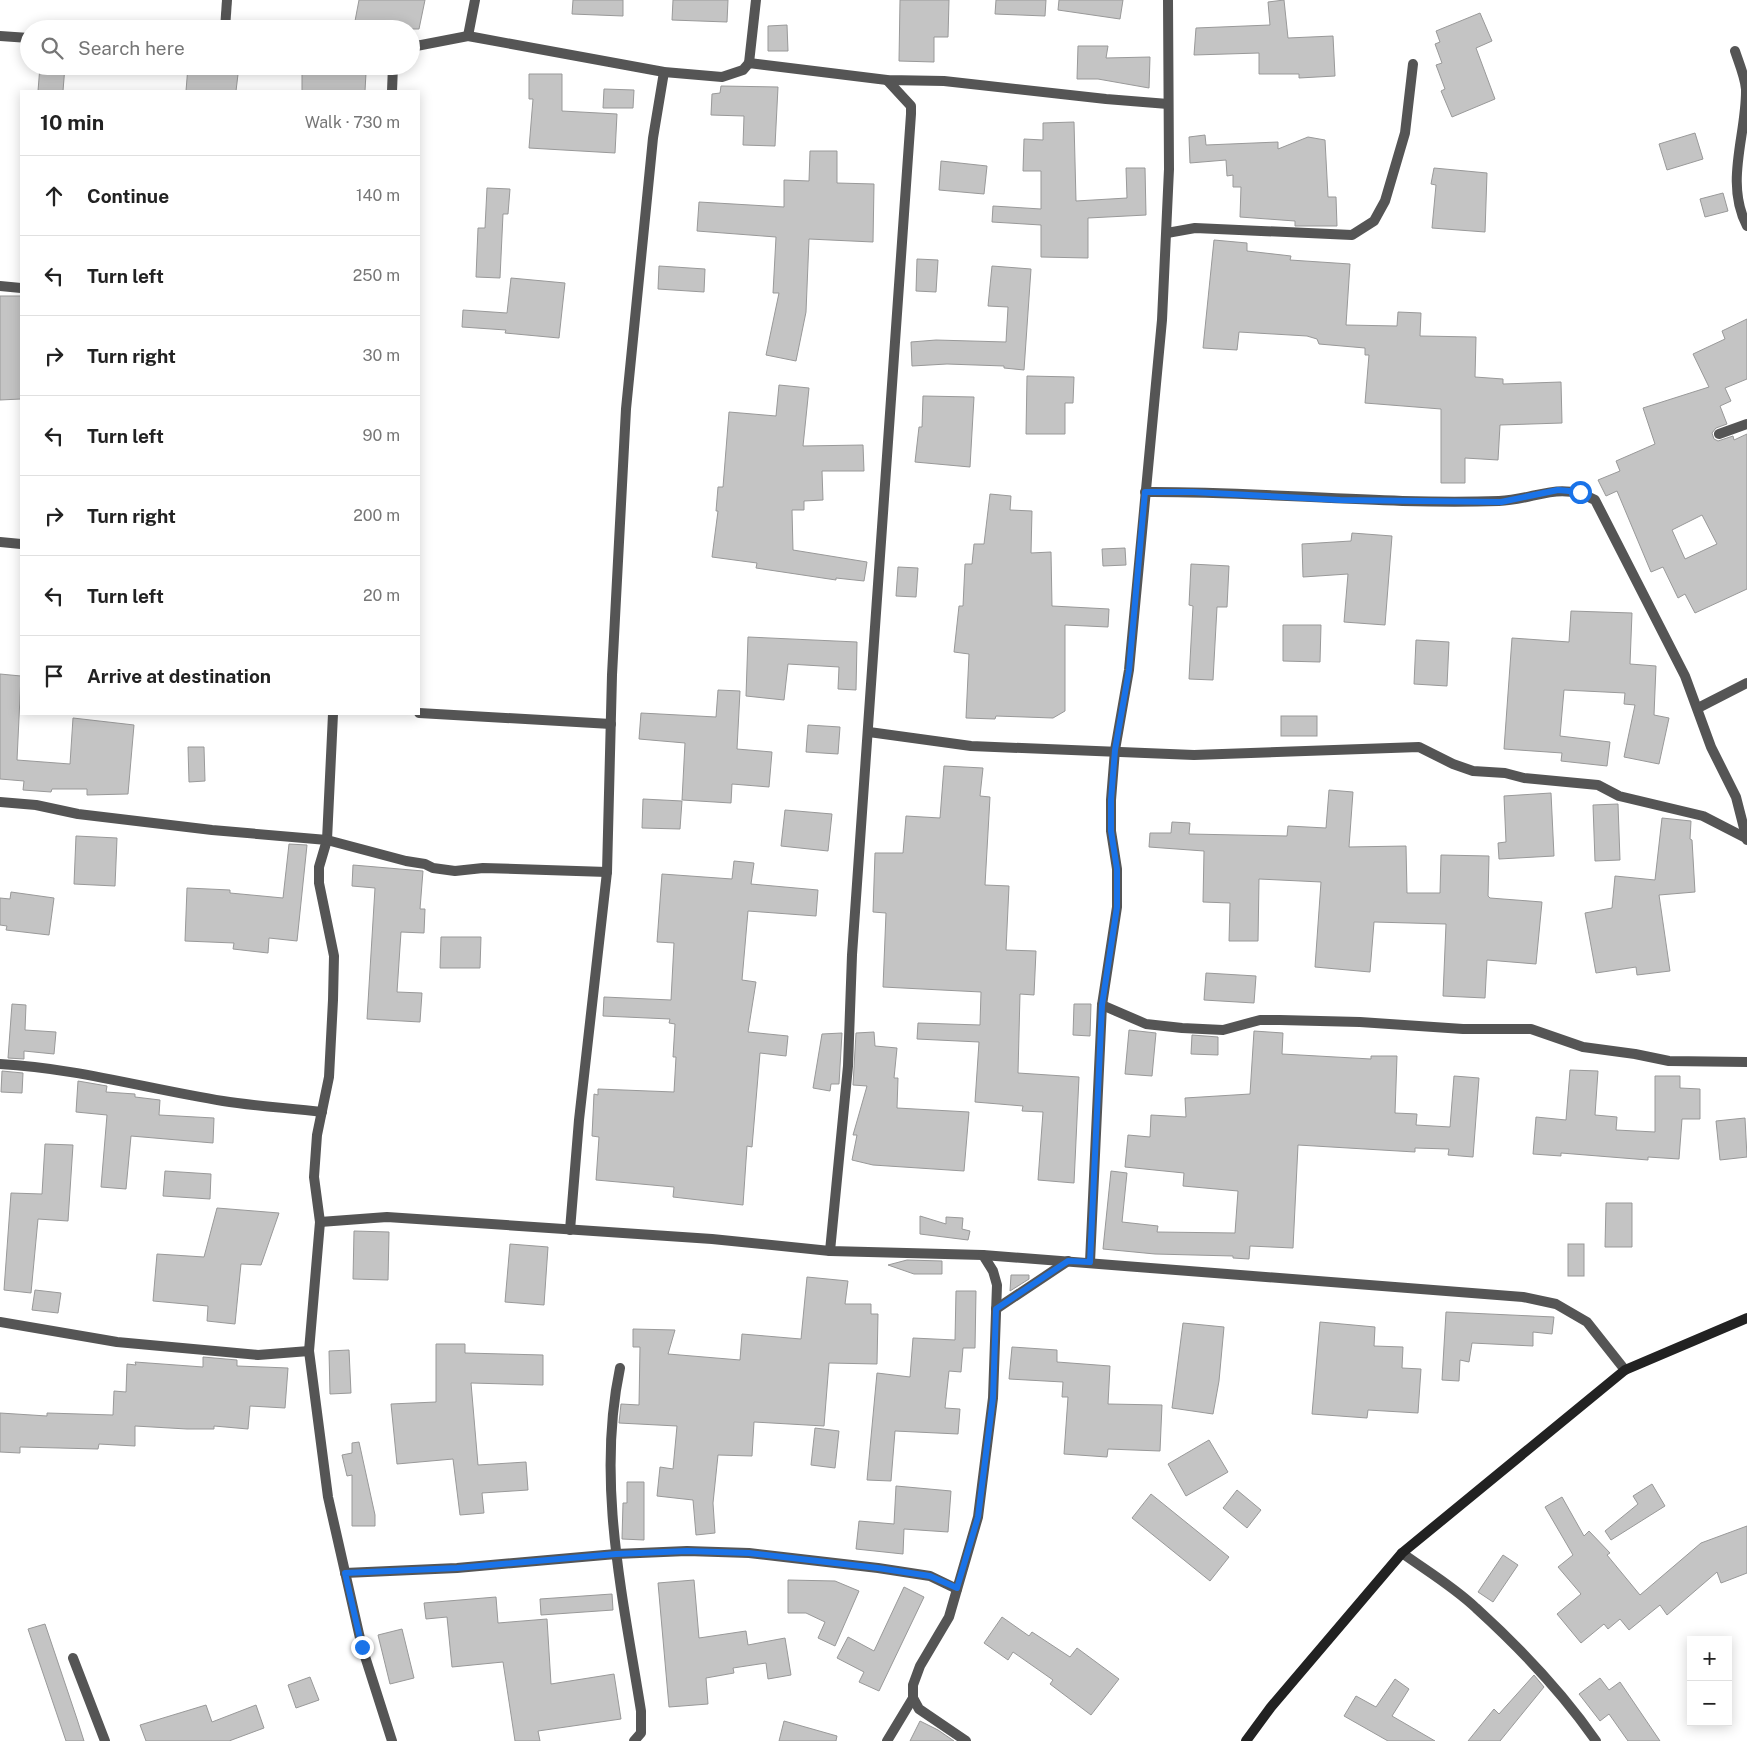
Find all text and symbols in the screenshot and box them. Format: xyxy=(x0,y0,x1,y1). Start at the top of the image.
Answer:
search box xyxy=(20,20,420,75)
icon: search xyxy=(38,34,66,62)
text: Search here xyxy=(78,37,185,59)
text: 10 min xyxy=(40,110,104,135)
text: Walk · 730 m xyxy=(305,113,400,132)
icon: ahead xyxy=(40,182,68,210)
text: Continue xyxy=(87,185,169,207)
text: 140 m xyxy=(356,186,400,205)
icon: left xyxy=(40,262,68,290)
text: Turn left xyxy=(87,265,164,287)
text: 250 m xyxy=(353,266,400,285)
icon: right xyxy=(40,342,68,370)
text: Turn right xyxy=(87,345,176,367)
text: 30 m xyxy=(363,346,400,365)
icon: left xyxy=(40,422,68,450)
text: Turn left xyxy=(87,425,164,447)
text: 90 m xyxy=(363,426,400,445)
route start xyxy=(1569,481,1592,504)
icon: right xyxy=(40,502,68,530)
text: Turn right xyxy=(87,505,176,527)
text: 200 m xyxy=(353,506,400,525)
icon: left xyxy=(40,582,68,610)
text: Turn left xyxy=(87,585,164,607)
text: 20 m xyxy=(363,586,400,605)
icon: arrive xyxy=(40,662,68,690)
text: Arrive at destination xyxy=(87,665,271,687)
route end xyxy=(351,1636,374,1659)
map controls xyxy=(1687,1636,1732,1726)
button: + xyxy=(1687,1636,1732,1681)
button: − xyxy=(1687,1681,1732,1726)

